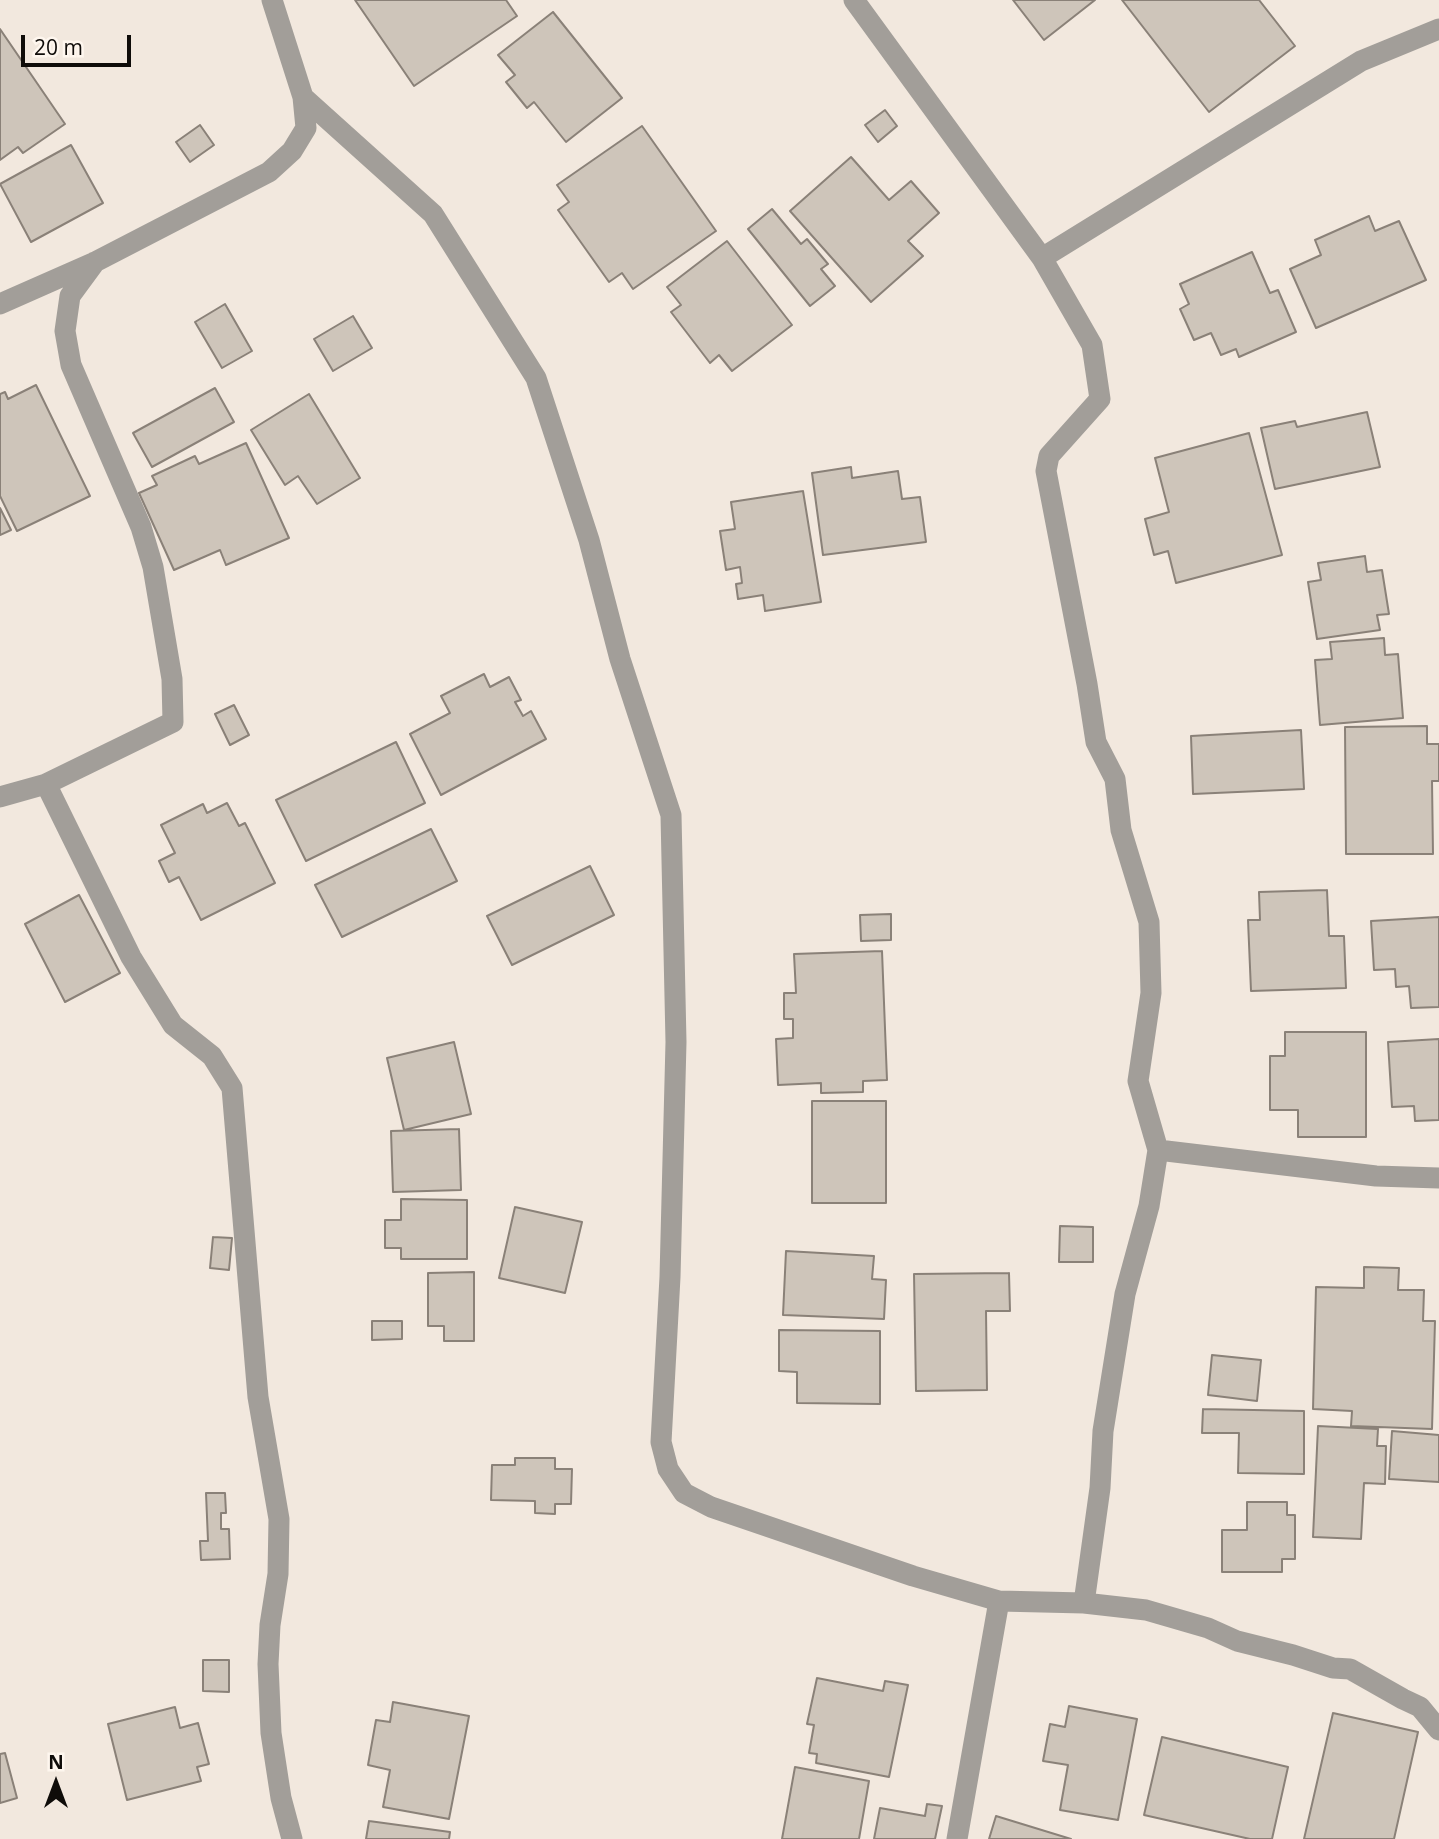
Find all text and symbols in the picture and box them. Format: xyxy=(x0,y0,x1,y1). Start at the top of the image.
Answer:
scale bar xyxy=(24,21,135,65)
text: 20 m xyxy=(34,33,83,61)
north arrow xyxy=(21,1748,91,1818)
text: N xyxy=(48,1749,64,1775)

